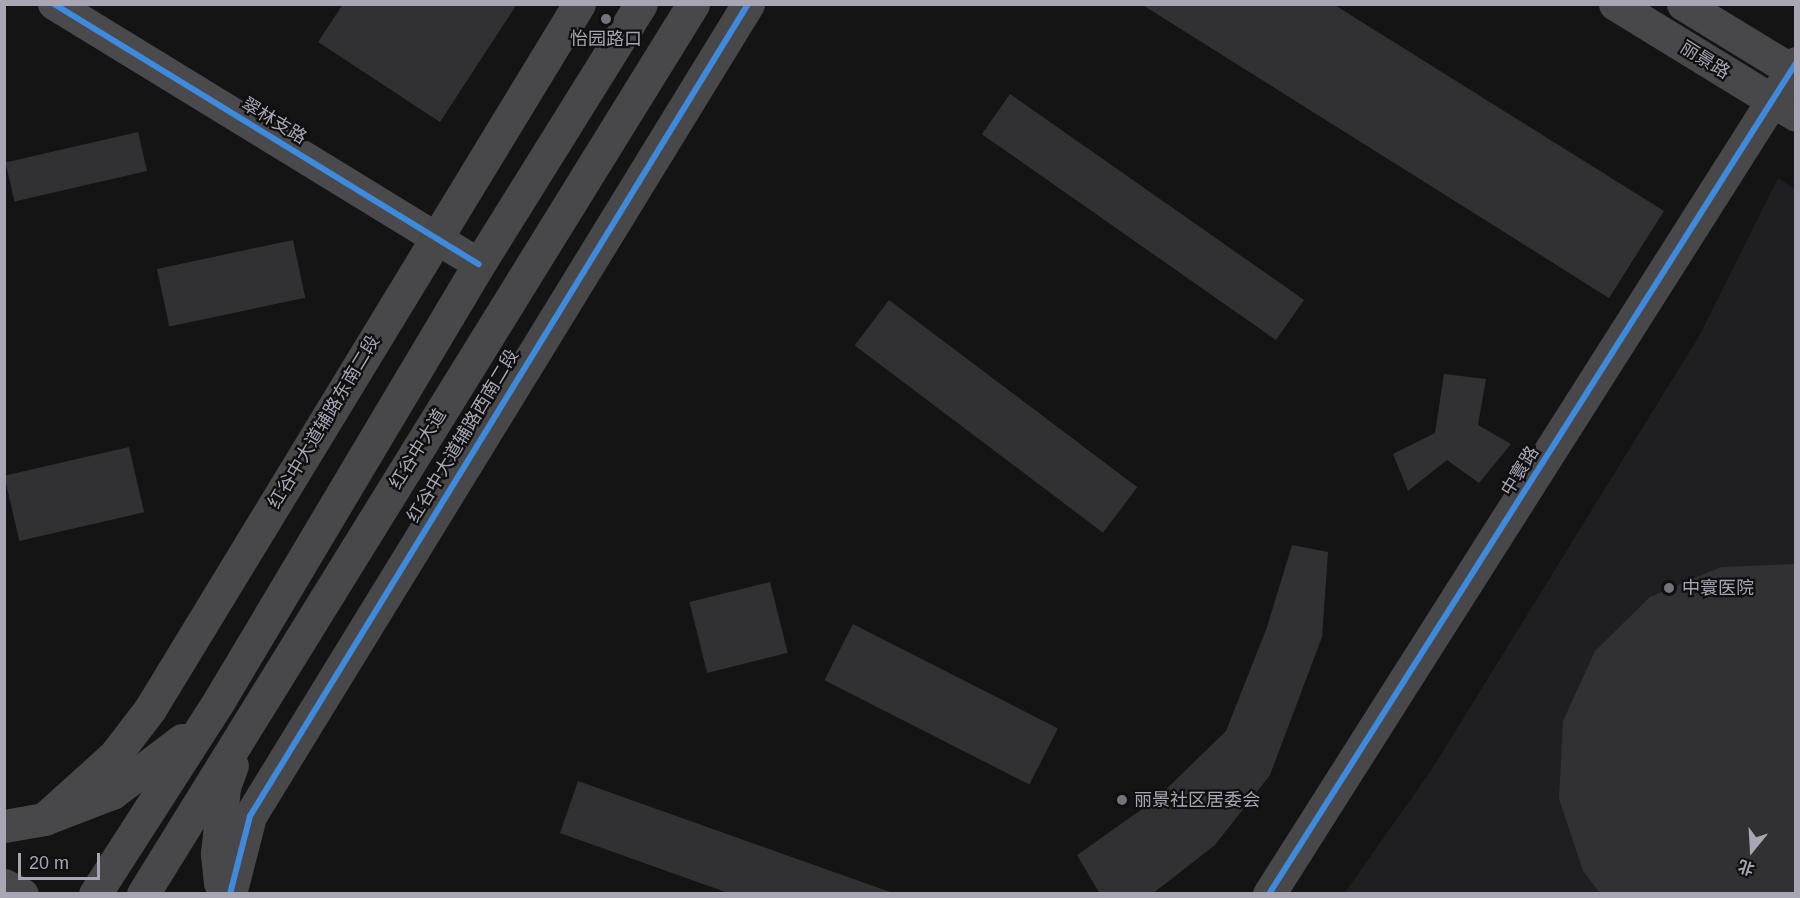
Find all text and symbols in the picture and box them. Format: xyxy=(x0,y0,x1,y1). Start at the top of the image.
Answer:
marker: 怡园路口 xyxy=(599,12,613,26)
place label: 怡园路口 xyxy=(570,28,642,50)
street label: 丽景路 xyxy=(1676,37,1734,83)
street label: 翠林支路 xyxy=(238,93,310,149)
street label: 红谷中大道辅路东南二段 xyxy=(264,332,384,512)
street label: 红谷中大道辅路西南二段 xyxy=(403,346,523,526)
street label: 红谷中大道 xyxy=(385,405,451,493)
street label: 中寰路 xyxy=(1497,442,1543,500)
place label: 中寰医院 xyxy=(1682,577,1754,599)
marker: 中寰医院 xyxy=(1660,579,1678,597)
place label: 丽景社区居委会 xyxy=(1134,789,1260,811)
marker: 丽景社区居委会 xyxy=(1115,793,1129,807)
north arrow xyxy=(1722,820,1782,880)
scale bar xyxy=(21,841,104,879)
text: 20 m xyxy=(29,853,69,873)
text: 北 xyxy=(1736,857,1757,878)

